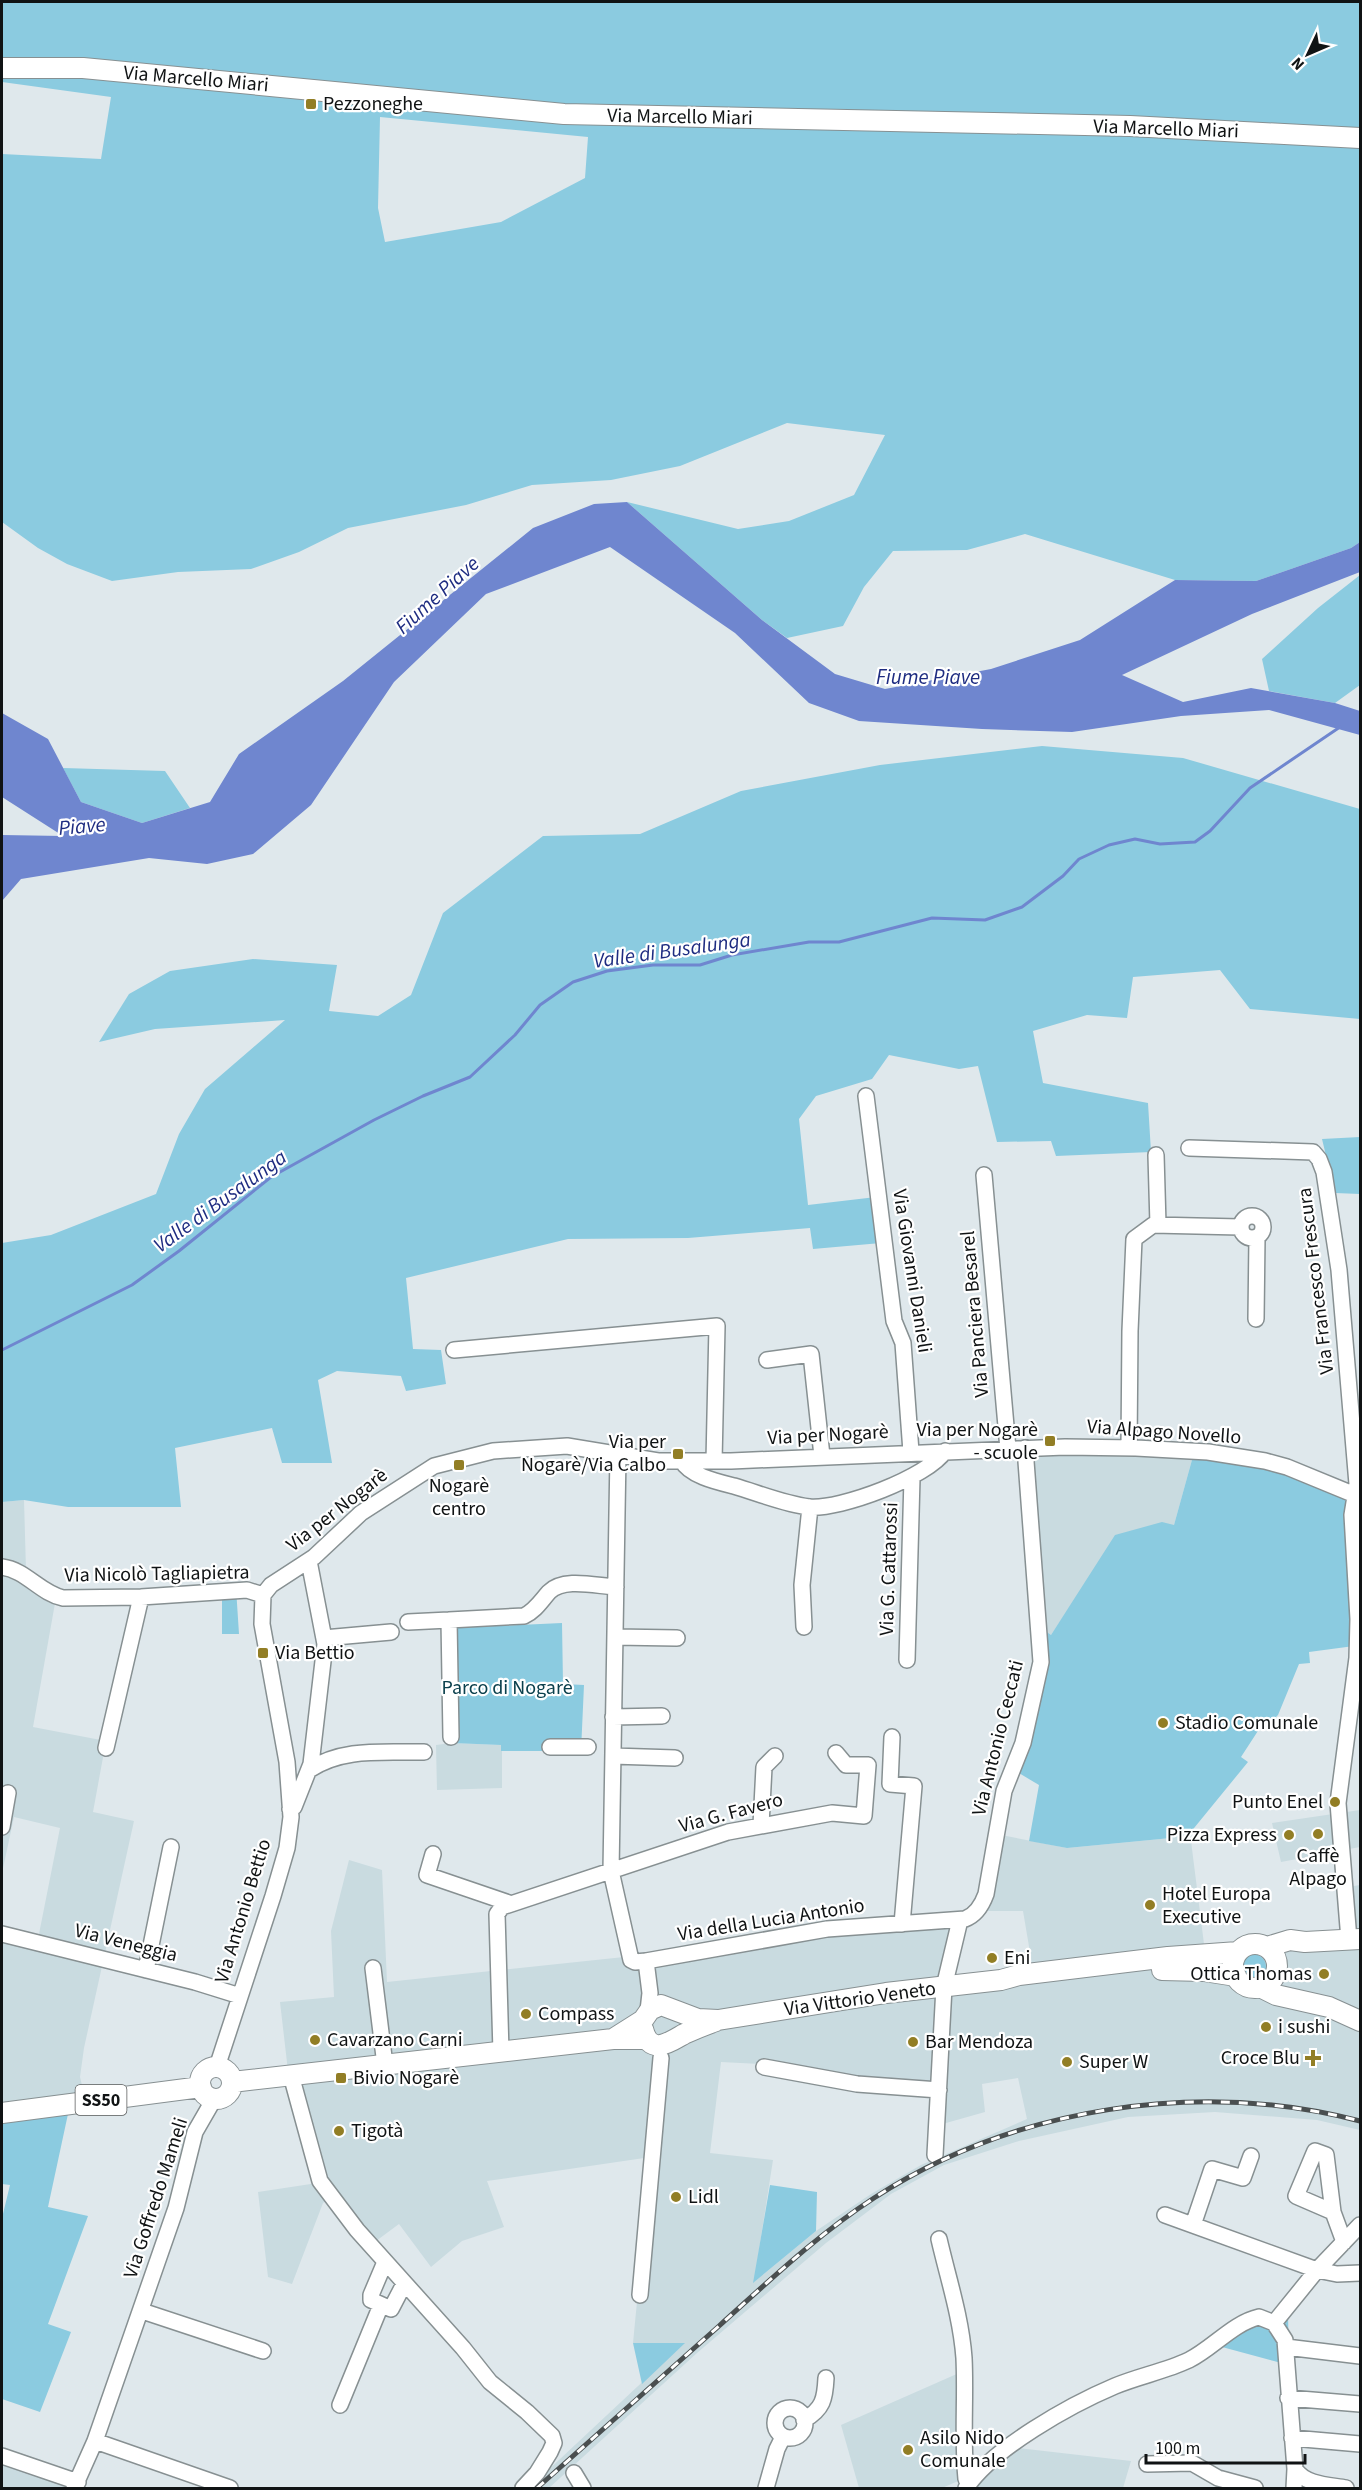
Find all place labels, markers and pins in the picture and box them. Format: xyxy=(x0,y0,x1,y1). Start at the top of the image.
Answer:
place label: Pezzoneghe xyxy=(323,90,423,118)
marker: Pezzoneghe xyxy=(304,97,318,111)
place label: Via per Nogarè - scuole xyxy=(916,1416,1038,1467)
place label: Via per Nogarè/Via Calbo xyxy=(521,1428,666,1479)
marker: Via per Nogarè - scuole xyxy=(1043,1434,1057,1448)
marker: Via per Nogarè/Via Calbo xyxy=(671,1447,685,1461)
marker: Nogarè centro xyxy=(452,1458,466,1472)
place label: Nogarè centro xyxy=(429,1472,489,1523)
place label: Via Bettio xyxy=(275,1639,355,1667)
marker: Via Bettio xyxy=(256,1646,270,1660)
place label: Stadio Comunale xyxy=(1175,1709,1318,1737)
marker: Stadio Comunale xyxy=(1156,1716,1170,1730)
place label: Punto Enel xyxy=(1232,1788,1323,1816)
marker: Punto Enel xyxy=(1328,1795,1342,1809)
place label: Pizza Express xyxy=(1167,1821,1277,1849)
marker: Caffè Alpago xyxy=(1311,1827,1325,1841)
marker: Pizza Express xyxy=(1282,1828,1296,1842)
place label: Caffè Alpago xyxy=(1289,1842,1347,1893)
place label: Hotel Europa Executive xyxy=(1162,1880,1271,1931)
marker: Hotel Europa Executive xyxy=(1143,1898,1157,1912)
place label: Eni xyxy=(1004,1944,1030,1972)
marker: Eni xyxy=(985,1951,999,1965)
place label: Ottica Thomas xyxy=(1190,1960,1312,1988)
marker: Ottica Thomas xyxy=(1317,1967,1331,1981)
place label: Compass xyxy=(538,2000,615,2028)
marker: Compass xyxy=(519,2007,533,2021)
place label: i sushi xyxy=(1278,2013,1330,2041)
marker: i sushi xyxy=(1259,2020,1273,2034)
place label: Cavarzano Carni xyxy=(327,2026,463,2054)
place label: Bar Mendoza xyxy=(925,2028,1033,2056)
marker: Cavarzano Carni xyxy=(308,2033,322,2047)
marker: Bar Mendoza xyxy=(906,2035,920,2049)
place label: Croce Blu xyxy=(1221,2044,1300,2072)
place label: Super W xyxy=(1079,2048,1149,2076)
marker: Croce Blu xyxy=(1304,2049,1322,2067)
marker: Super W xyxy=(1060,2055,1074,2069)
place label: Bivio Nogarè xyxy=(353,2064,459,2092)
marker: Bivio Nogarè xyxy=(334,2071,348,2085)
place label: Tigotà xyxy=(351,2117,403,2145)
marker: Tigotà xyxy=(332,2124,346,2138)
place label: Lidl xyxy=(688,2183,719,2211)
marker: Lidl xyxy=(669,2190,683,2204)
place label: Asilo Nido Comunale xyxy=(920,2424,1006,2475)
marker: Asilo Nido Comunale xyxy=(901,2443,915,2457)

